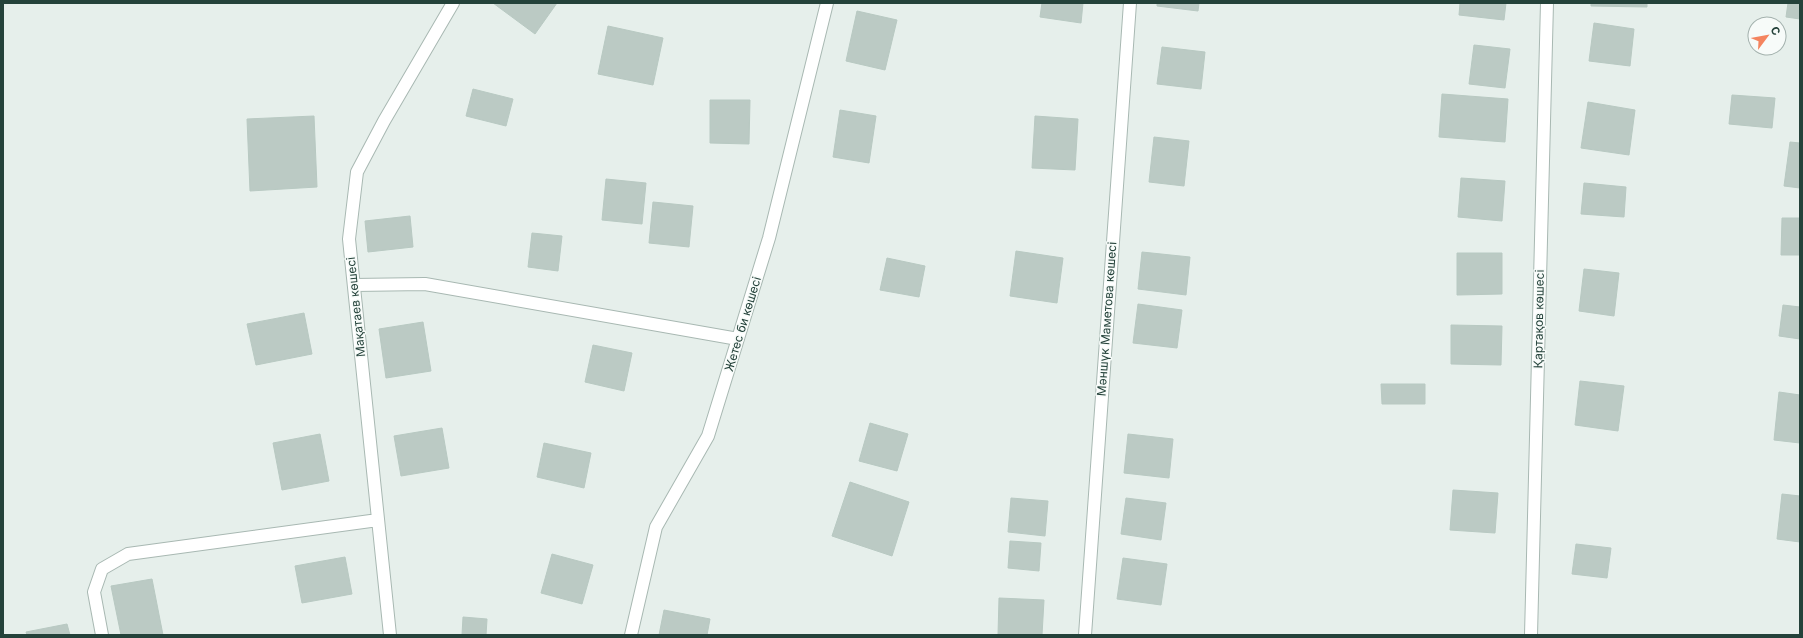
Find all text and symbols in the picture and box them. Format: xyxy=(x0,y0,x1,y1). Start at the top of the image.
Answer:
north arrow xyxy=(1747,16,1787,56)
text: С xyxy=(1767,24,1784,38)
street label: Мәншүк Маметова көшесі xyxy=(1094,241,1119,397)
street label: Мақатаев көшесі xyxy=(343,256,368,358)
street label: Қартақов көшесі xyxy=(1530,269,1547,368)
street label: Жетес би көшесі xyxy=(721,275,764,373)

